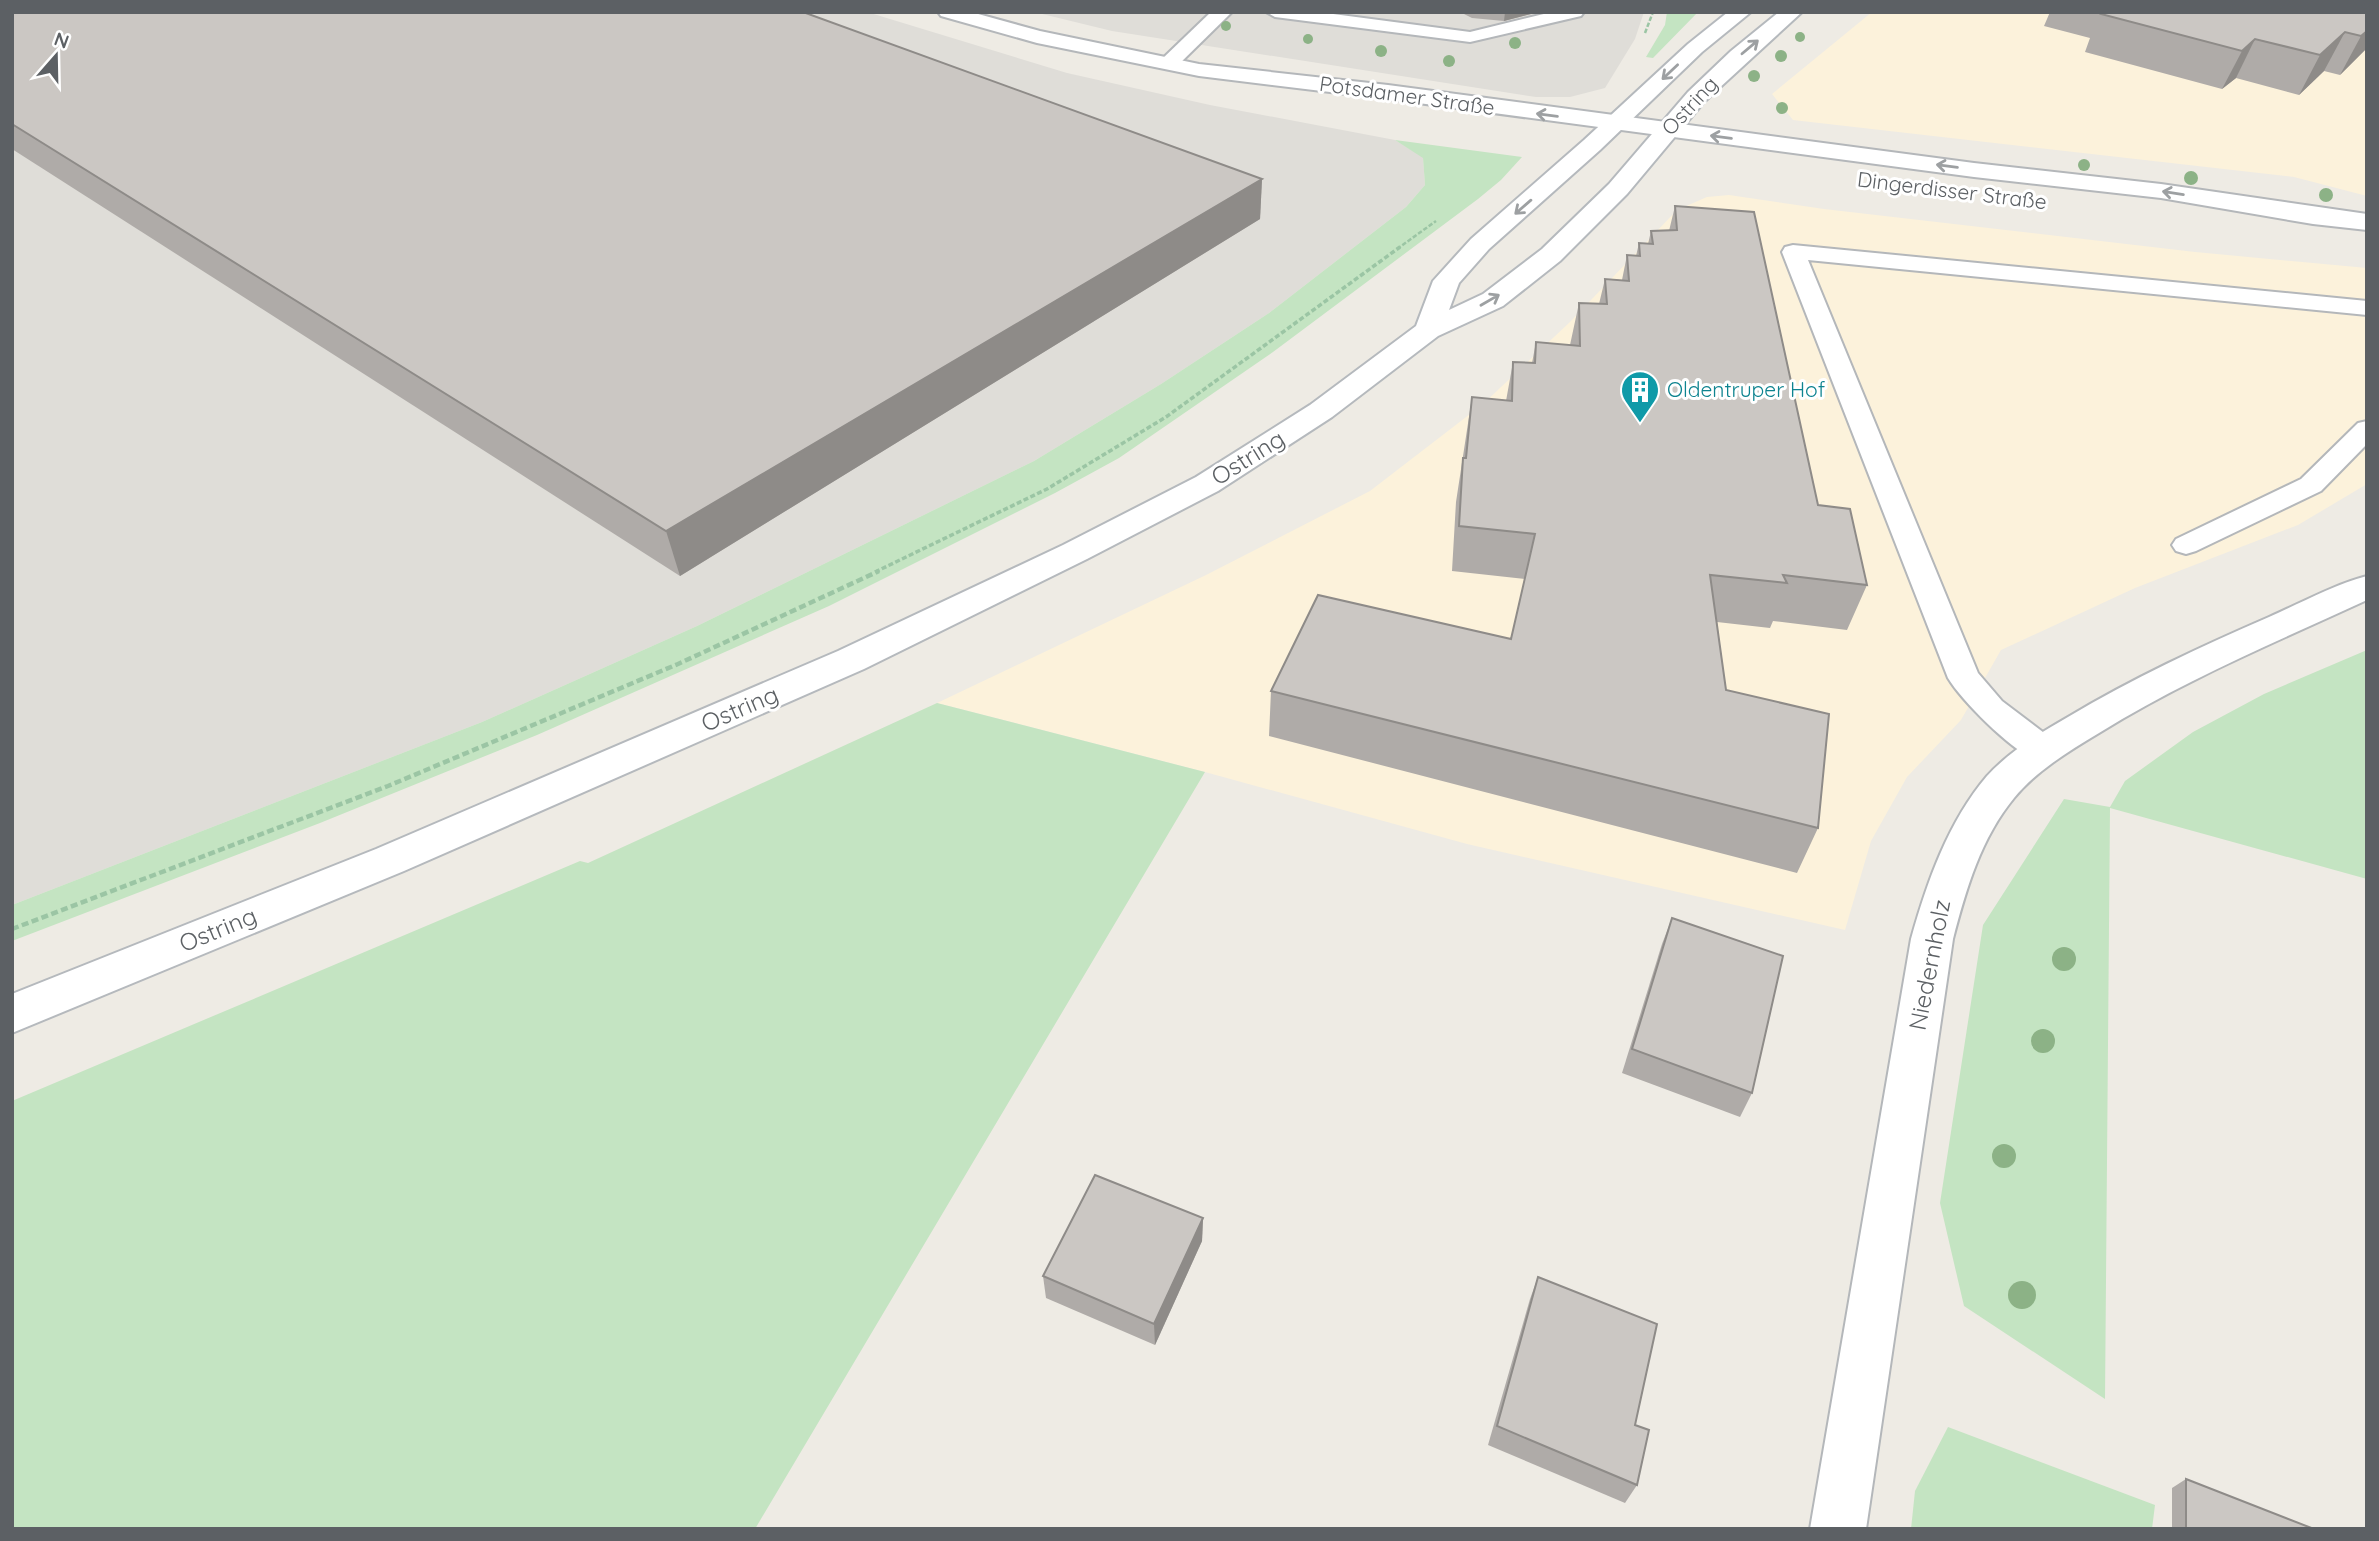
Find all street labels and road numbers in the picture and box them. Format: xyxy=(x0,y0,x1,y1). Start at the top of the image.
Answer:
street label: Potsdamer Straße xyxy=(1318,70,1496,120)
street label: Ostring xyxy=(1656,71,1723,140)
street label: Dingerdisser Straße xyxy=(1856,165,2048,215)
street label: Ostring xyxy=(1205,423,1290,491)
street label: Ostring xyxy=(696,678,783,738)
street label: Niedernholz xyxy=(1902,897,1956,1033)
street label: Ostring xyxy=(174,900,261,958)

